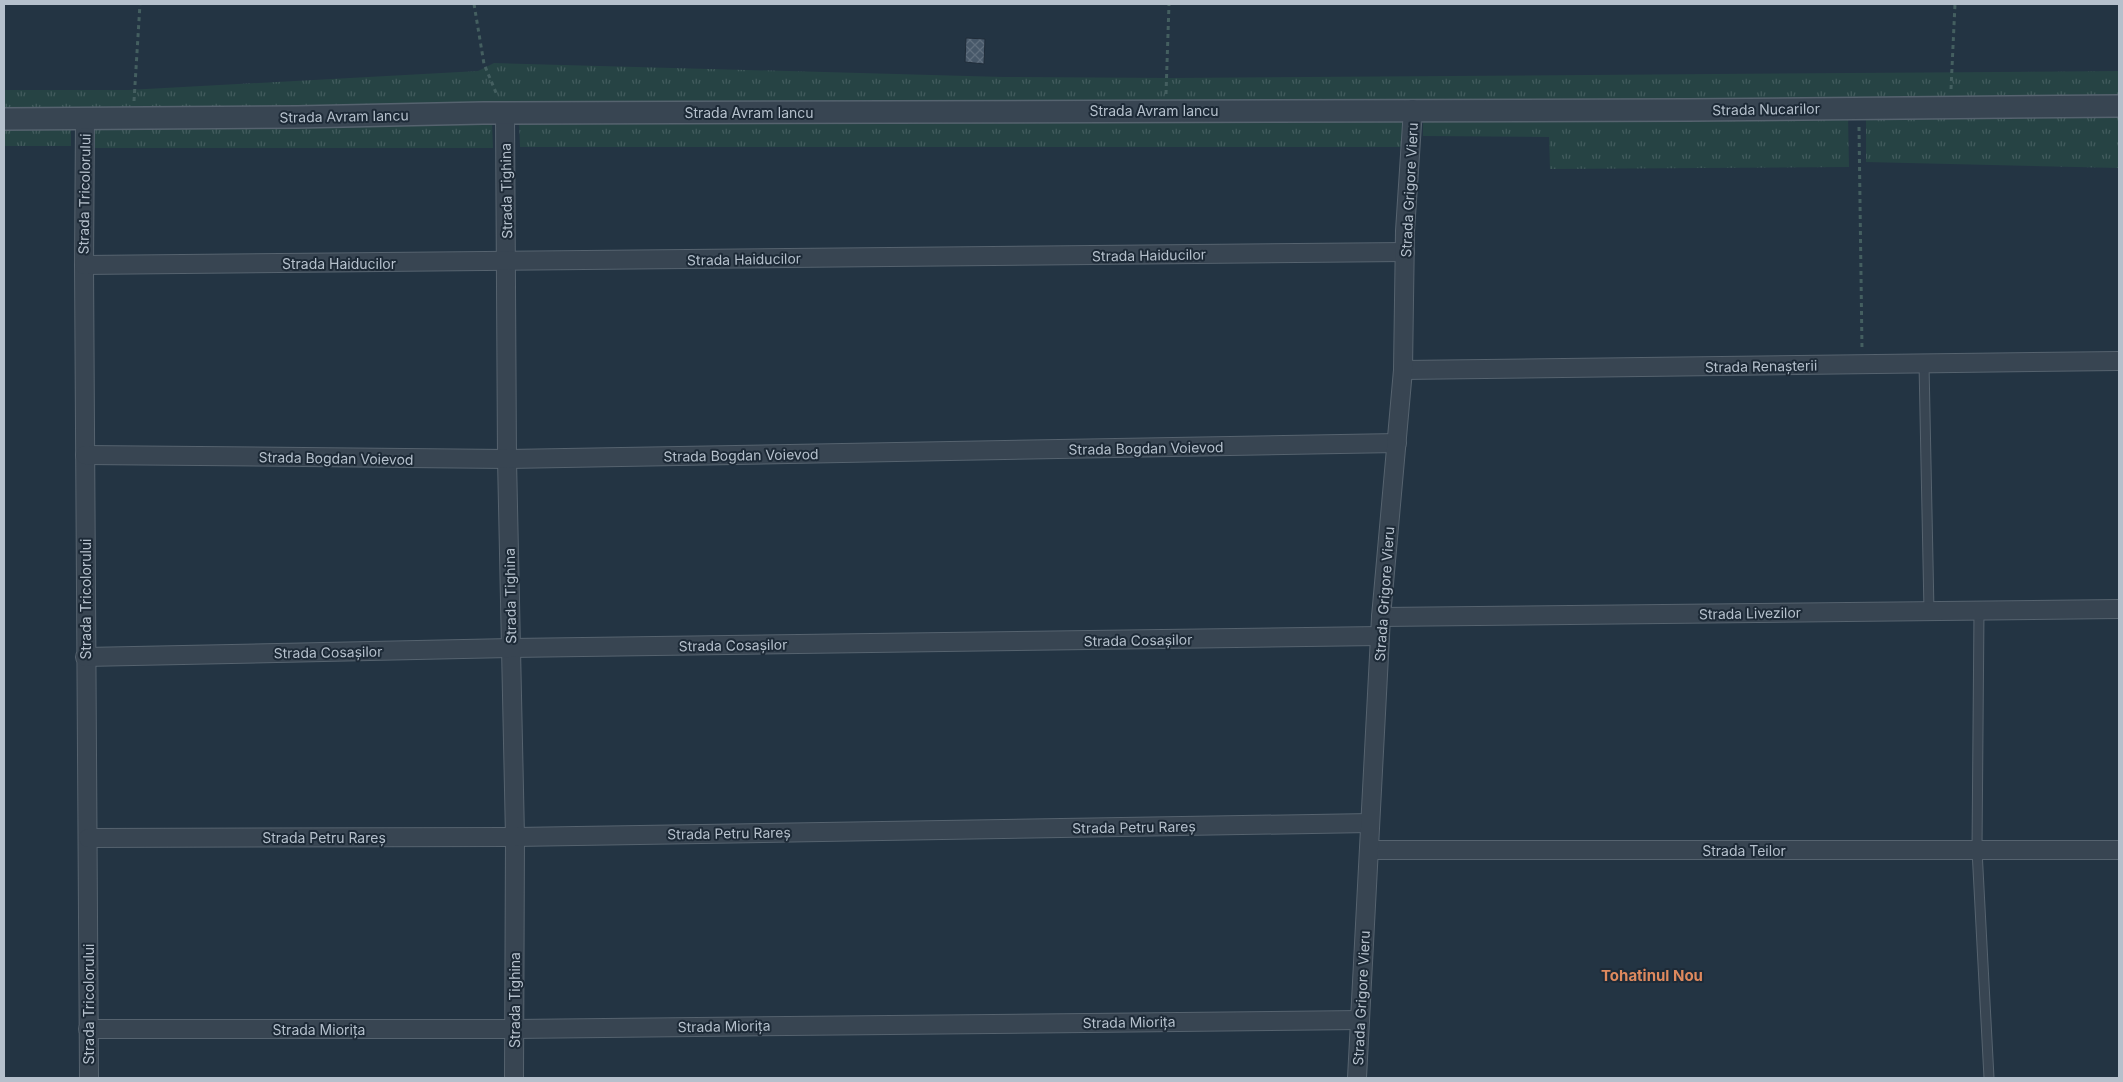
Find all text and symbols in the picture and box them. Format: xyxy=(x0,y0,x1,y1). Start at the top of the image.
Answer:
street label: Strada Nucarilor xyxy=(1712,100,1820,118)
street label: Strada Avram Iancu xyxy=(1089,102,1219,119)
street label: Strada Avram Iancu xyxy=(684,104,814,121)
street label: Strada Avram Iancu xyxy=(279,106,409,126)
street label: Strada Grigore Vieru xyxy=(1397,122,1421,258)
street label: Strada Tricolorului xyxy=(74,133,94,255)
street label: Strada Tighina xyxy=(497,143,515,239)
street label: Strada Haiducilor xyxy=(1092,246,1206,264)
street label: Strada Haiducilor xyxy=(687,250,801,268)
street label: Strada Haiducilor xyxy=(282,255,396,272)
street label: Strada Renașterii xyxy=(1705,357,1817,376)
street label: Strada Bogdan Voievod xyxy=(1068,438,1224,458)
street label: Strada Bogdan Voievod xyxy=(663,445,819,465)
street label: Strada Bogdan Voievod xyxy=(258,448,414,468)
street label: Strada Grigore Vieru xyxy=(1371,526,1397,662)
street label: Strada Tricolorului xyxy=(77,539,94,659)
street label: Strada Tighina xyxy=(501,548,519,644)
street label: Strada Livezilor xyxy=(1699,604,1801,622)
street label: Strada Cosașilor xyxy=(1083,631,1193,650)
street label: Strada Cosașilor xyxy=(678,636,788,655)
street label: Strada Cosașilor xyxy=(273,643,383,662)
street label: Strada Petru Rareș xyxy=(1072,817,1196,838)
street label: Strada Petru Rareș xyxy=(667,823,791,844)
street label: Strada Petru Rareș xyxy=(262,829,386,847)
street label: Strada Teilor xyxy=(1702,842,1786,859)
street label: Strada Grigore Vieru xyxy=(1349,930,1373,1066)
street label: Strada Tricolorului xyxy=(80,944,97,1064)
street label: Strada Tighina xyxy=(506,952,523,1048)
district label: Tohatinul Nou xyxy=(1601,966,1703,985)
street label: Strada Miorița xyxy=(1082,1013,1176,1032)
street label: Strada Miorița xyxy=(677,1017,771,1036)
street label: Strada Miorița xyxy=(273,1021,365,1039)

